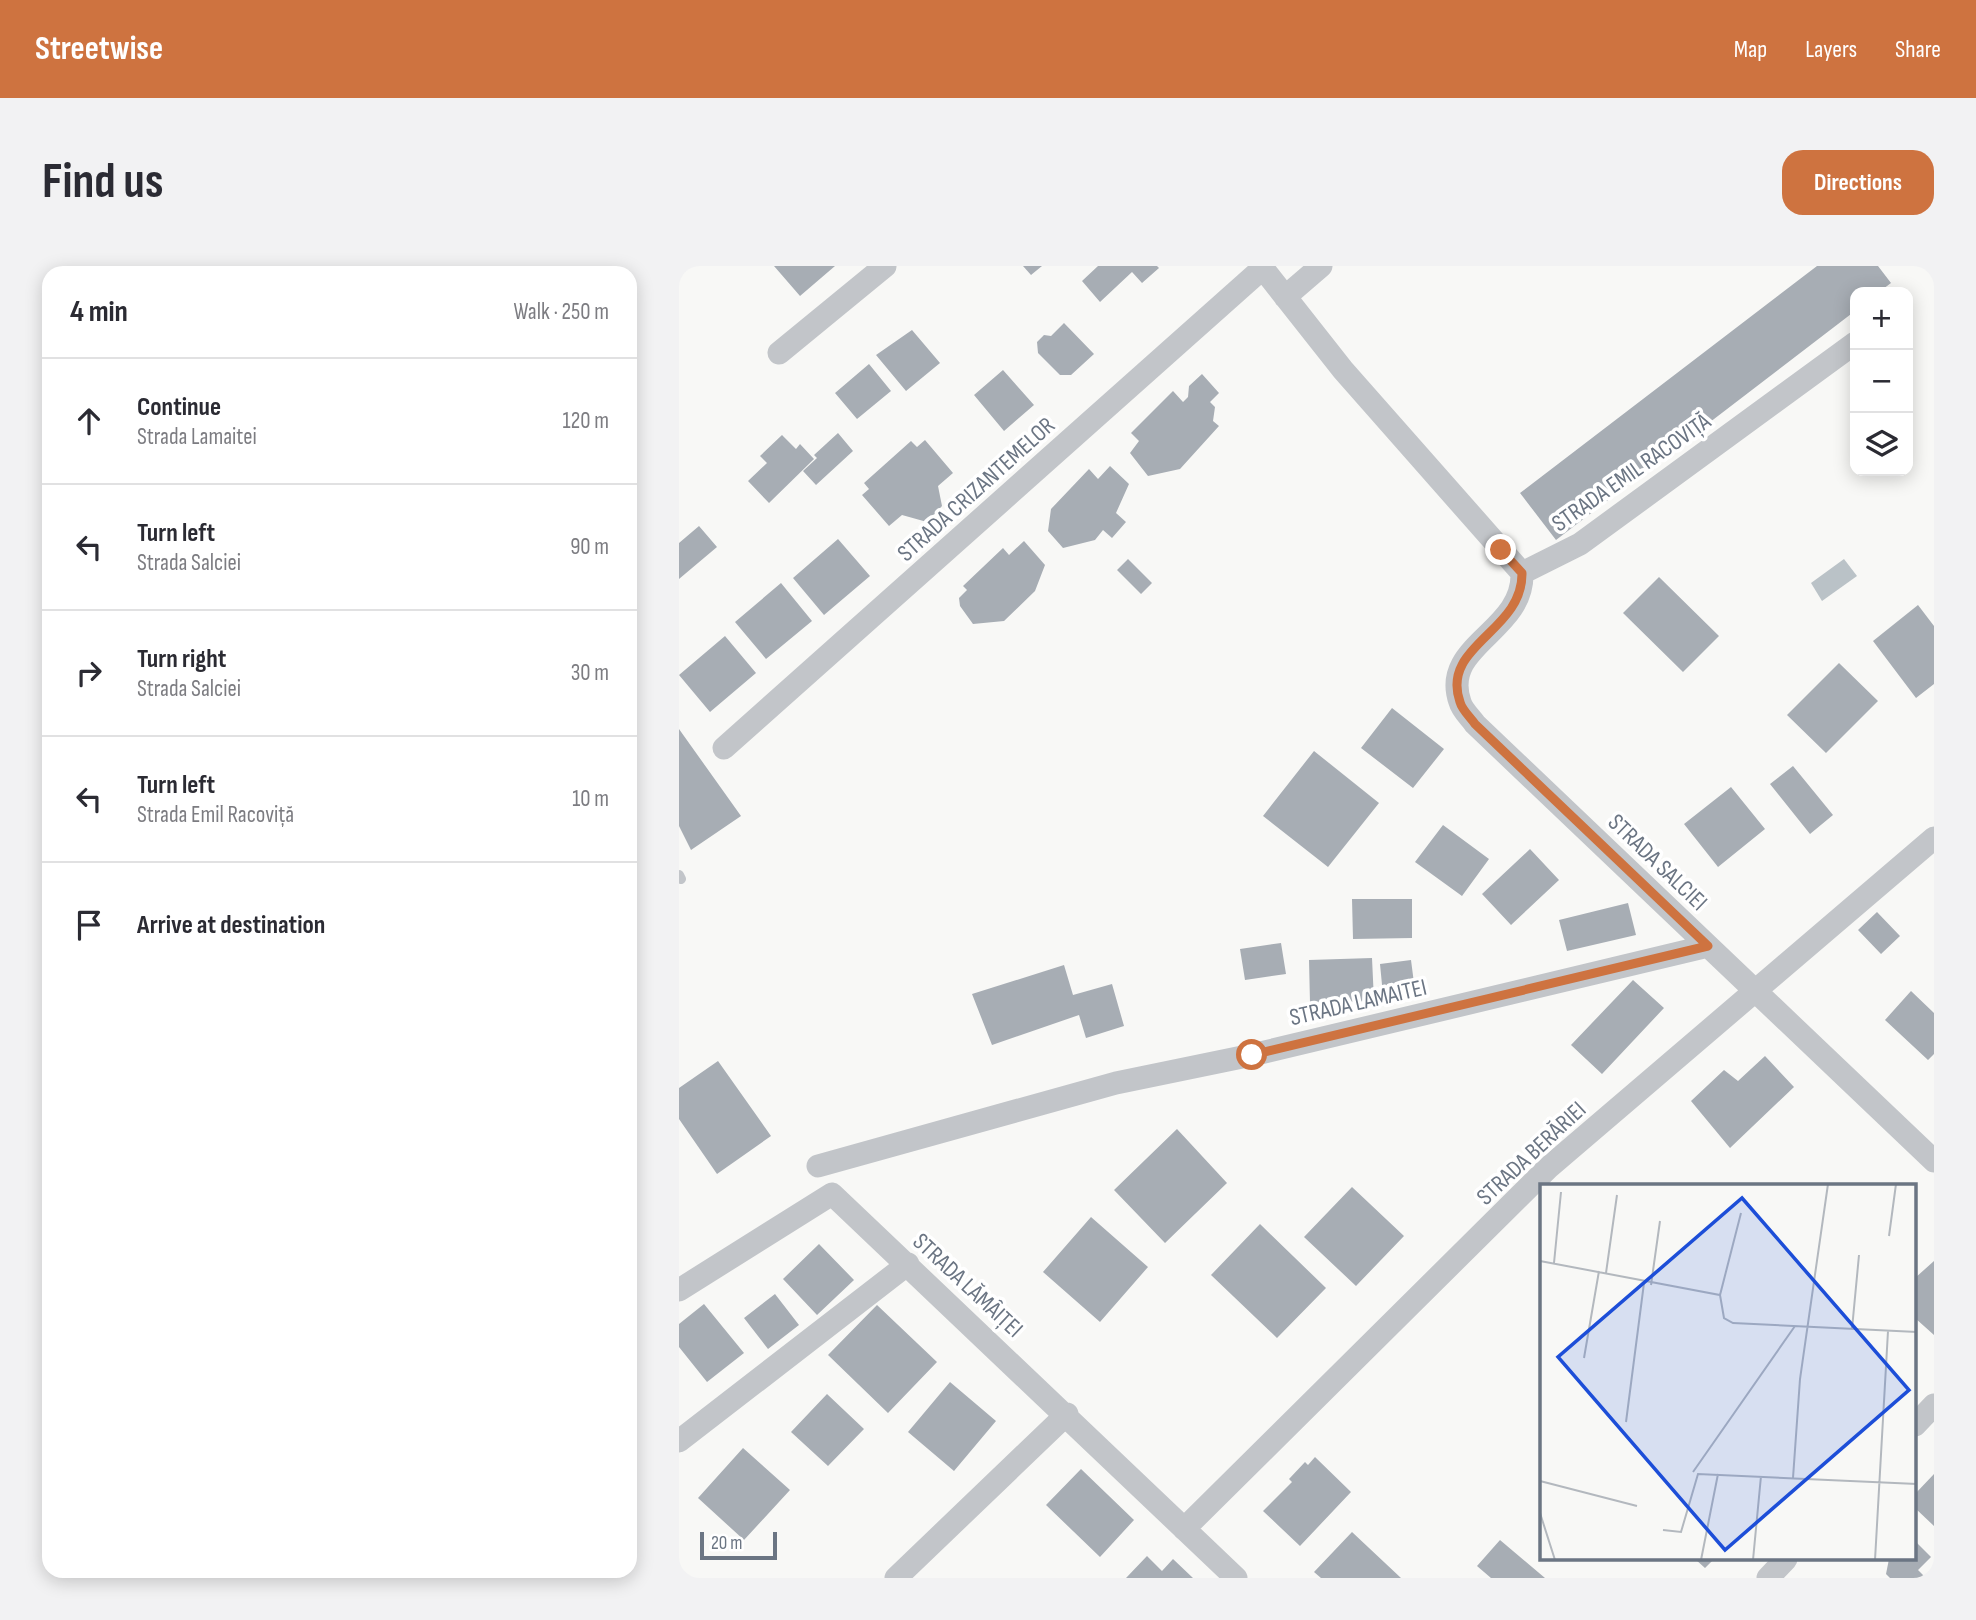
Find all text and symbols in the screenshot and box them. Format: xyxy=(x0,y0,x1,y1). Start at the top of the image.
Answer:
text: Streetwise xyxy=(35,29,163,69)
text: Map xyxy=(1734,35,1767,64)
text: Layers xyxy=(1805,35,1857,64)
text: Share xyxy=(1895,35,1941,64)
button: Directions xyxy=(1782,150,1934,215)
text: Find us xyxy=(42,153,164,212)
map controls xyxy=(1850,287,1913,476)
button: + xyxy=(1850,287,1913,350)
text: 4 min xyxy=(70,294,128,330)
text: Walk · 250 m xyxy=(513,298,609,326)
button: − xyxy=(1850,350,1913,413)
text: Continue xyxy=(137,392,221,423)
icon: ahead xyxy=(70,402,108,440)
street label: STRADA EMIL RACOVIȚĂ xyxy=(1546,406,1717,538)
text: 120 m xyxy=(563,407,609,435)
street label: STRADA CRIZANTEMELOR xyxy=(892,411,1061,568)
button: layers xyxy=(1850,413,1913,476)
text: Strada Lamaitei xyxy=(137,423,257,451)
text: Turn left xyxy=(137,518,215,549)
icon: left xyxy=(70,528,108,566)
text: 90 m xyxy=(570,533,609,561)
route end xyxy=(1485,534,1516,565)
text: Strada Salciei xyxy=(137,549,241,577)
text: Turn right xyxy=(137,644,226,675)
icon: right xyxy=(70,654,108,692)
text: 30 m xyxy=(571,659,609,687)
text: Strada Salciei xyxy=(137,675,241,703)
text: Turn left xyxy=(137,770,215,801)
icon: left xyxy=(70,780,108,818)
text: 10 m xyxy=(572,785,609,813)
text: Strada Emil Racoviță xyxy=(137,801,294,829)
street label: STRADA SALCIEI xyxy=(1602,808,1713,917)
icon: arrive xyxy=(70,906,108,944)
text: Arrive at destination xyxy=(137,910,325,941)
street label: STRADA LAMAITEI xyxy=(1287,973,1430,1032)
route start xyxy=(1236,1039,1267,1070)
street label: STRADA BERĂRIEI xyxy=(1471,1095,1592,1211)
inset map xyxy=(1540,1184,1917,1560)
street label: STRADA LĂMÂIȚEI xyxy=(907,1227,1029,1344)
scale bar xyxy=(700,1529,777,1561)
text: 20 m xyxy=(711,1532,743,1555)

